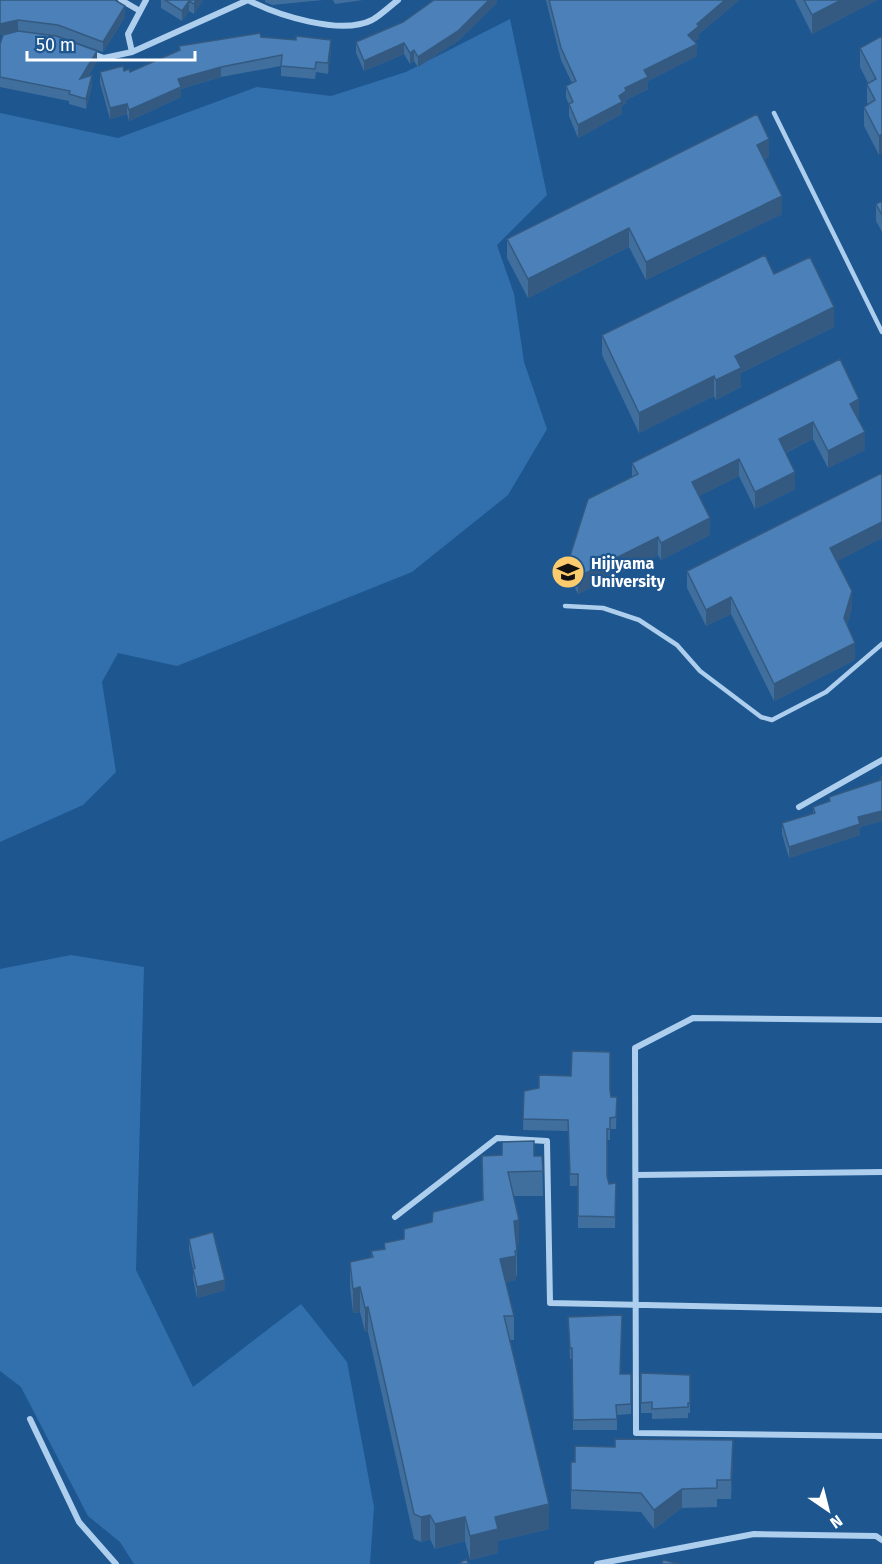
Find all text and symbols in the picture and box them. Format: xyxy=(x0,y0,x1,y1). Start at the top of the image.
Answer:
scale bar xyxy=(27,24,195,62)
text: 50 m xyxy=(36,34,75,56)
school or university icon: Hijiyama University xyxy=(550,554,586,590)
place label: Hijiyama University xyxy=(591,554,666,591)
north arrow xyxy=(798,1480,858,1540)
text: N xyxy=(827,1511,846,1533)

